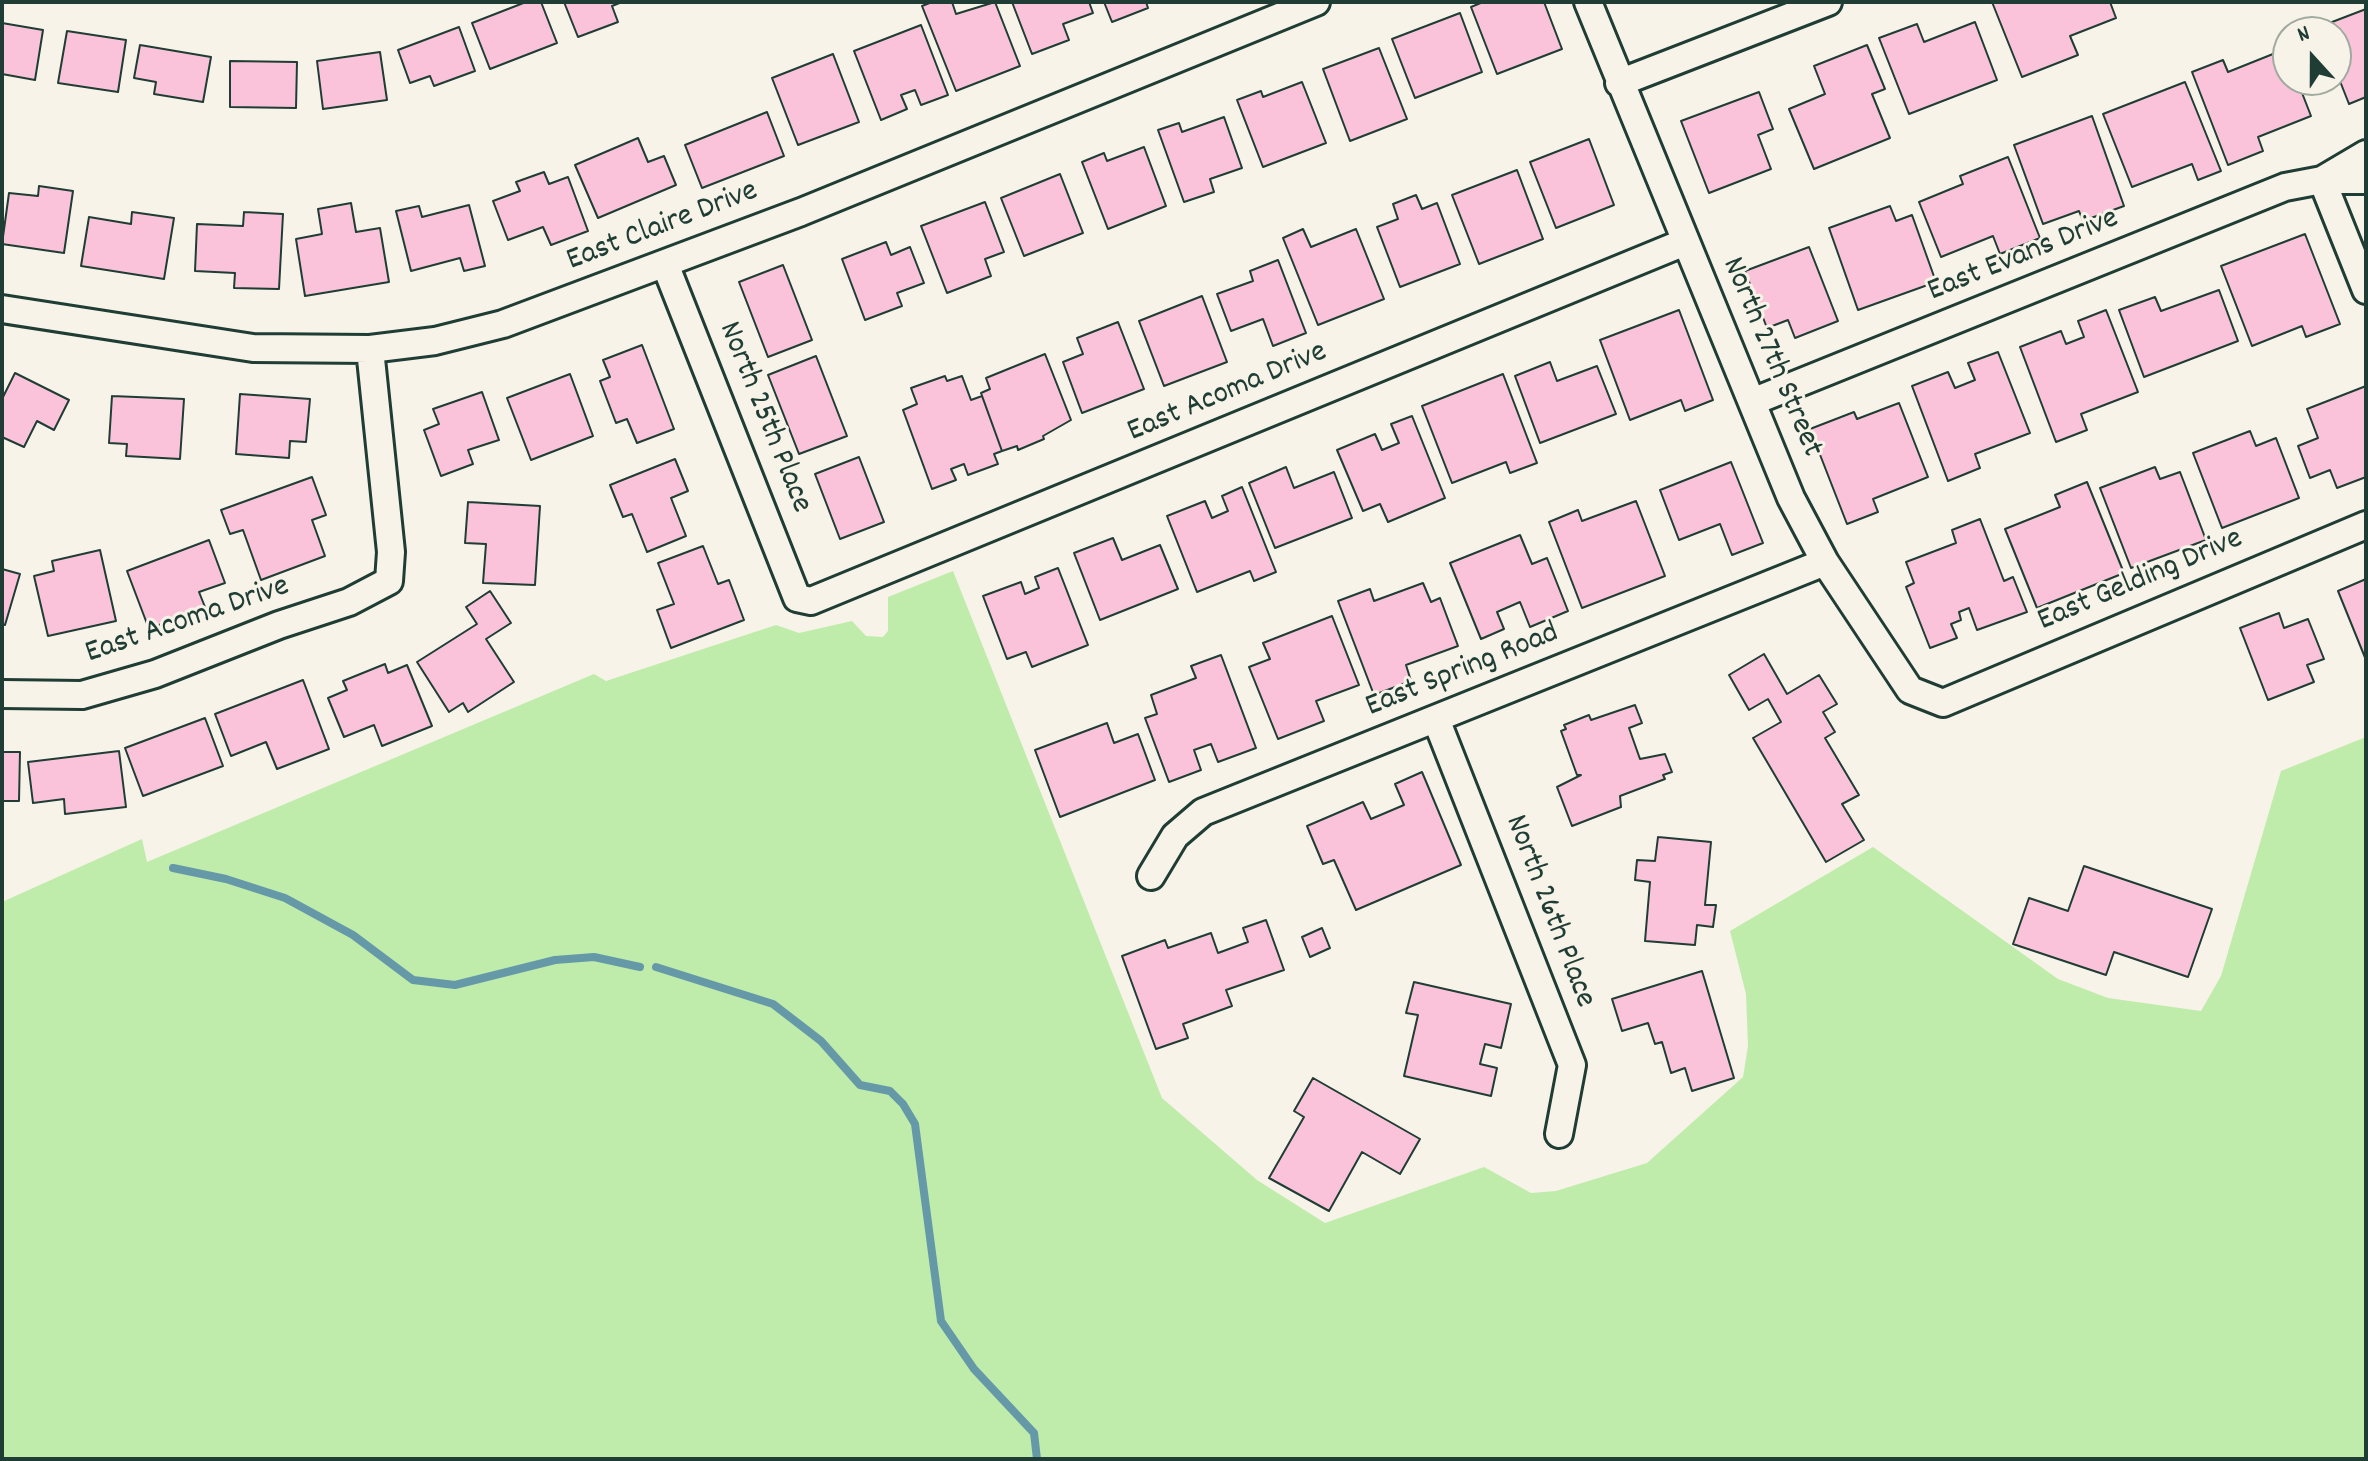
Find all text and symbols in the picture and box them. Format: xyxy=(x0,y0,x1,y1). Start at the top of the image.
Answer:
north arrow xyxy=(2272,16,2352,96)
text: N xyxy=(2293,19,2315,51)
street label: East Claire Drive xyxy=(562,174,764,282)
street label: East Evans Drive xyxy=(1923,201,2125,313)
street label: North 27th Street xyxy=(1711,252,1829,464)
street label: North 25th Place xyxy=(707,317,819,519)
street label: East Acoma Drive xyxy=(1123,335,1333,453)
street label: East Gelding Drive xyxy=(2033,522,2249,642)
street label: East Acoma Drive xyxy=(81,569,295,675)
street label: East Spring Road xyxy=(1361,616,1565,728)
street label: North 26th Place xyxy=(1494,810,1602,1014)

